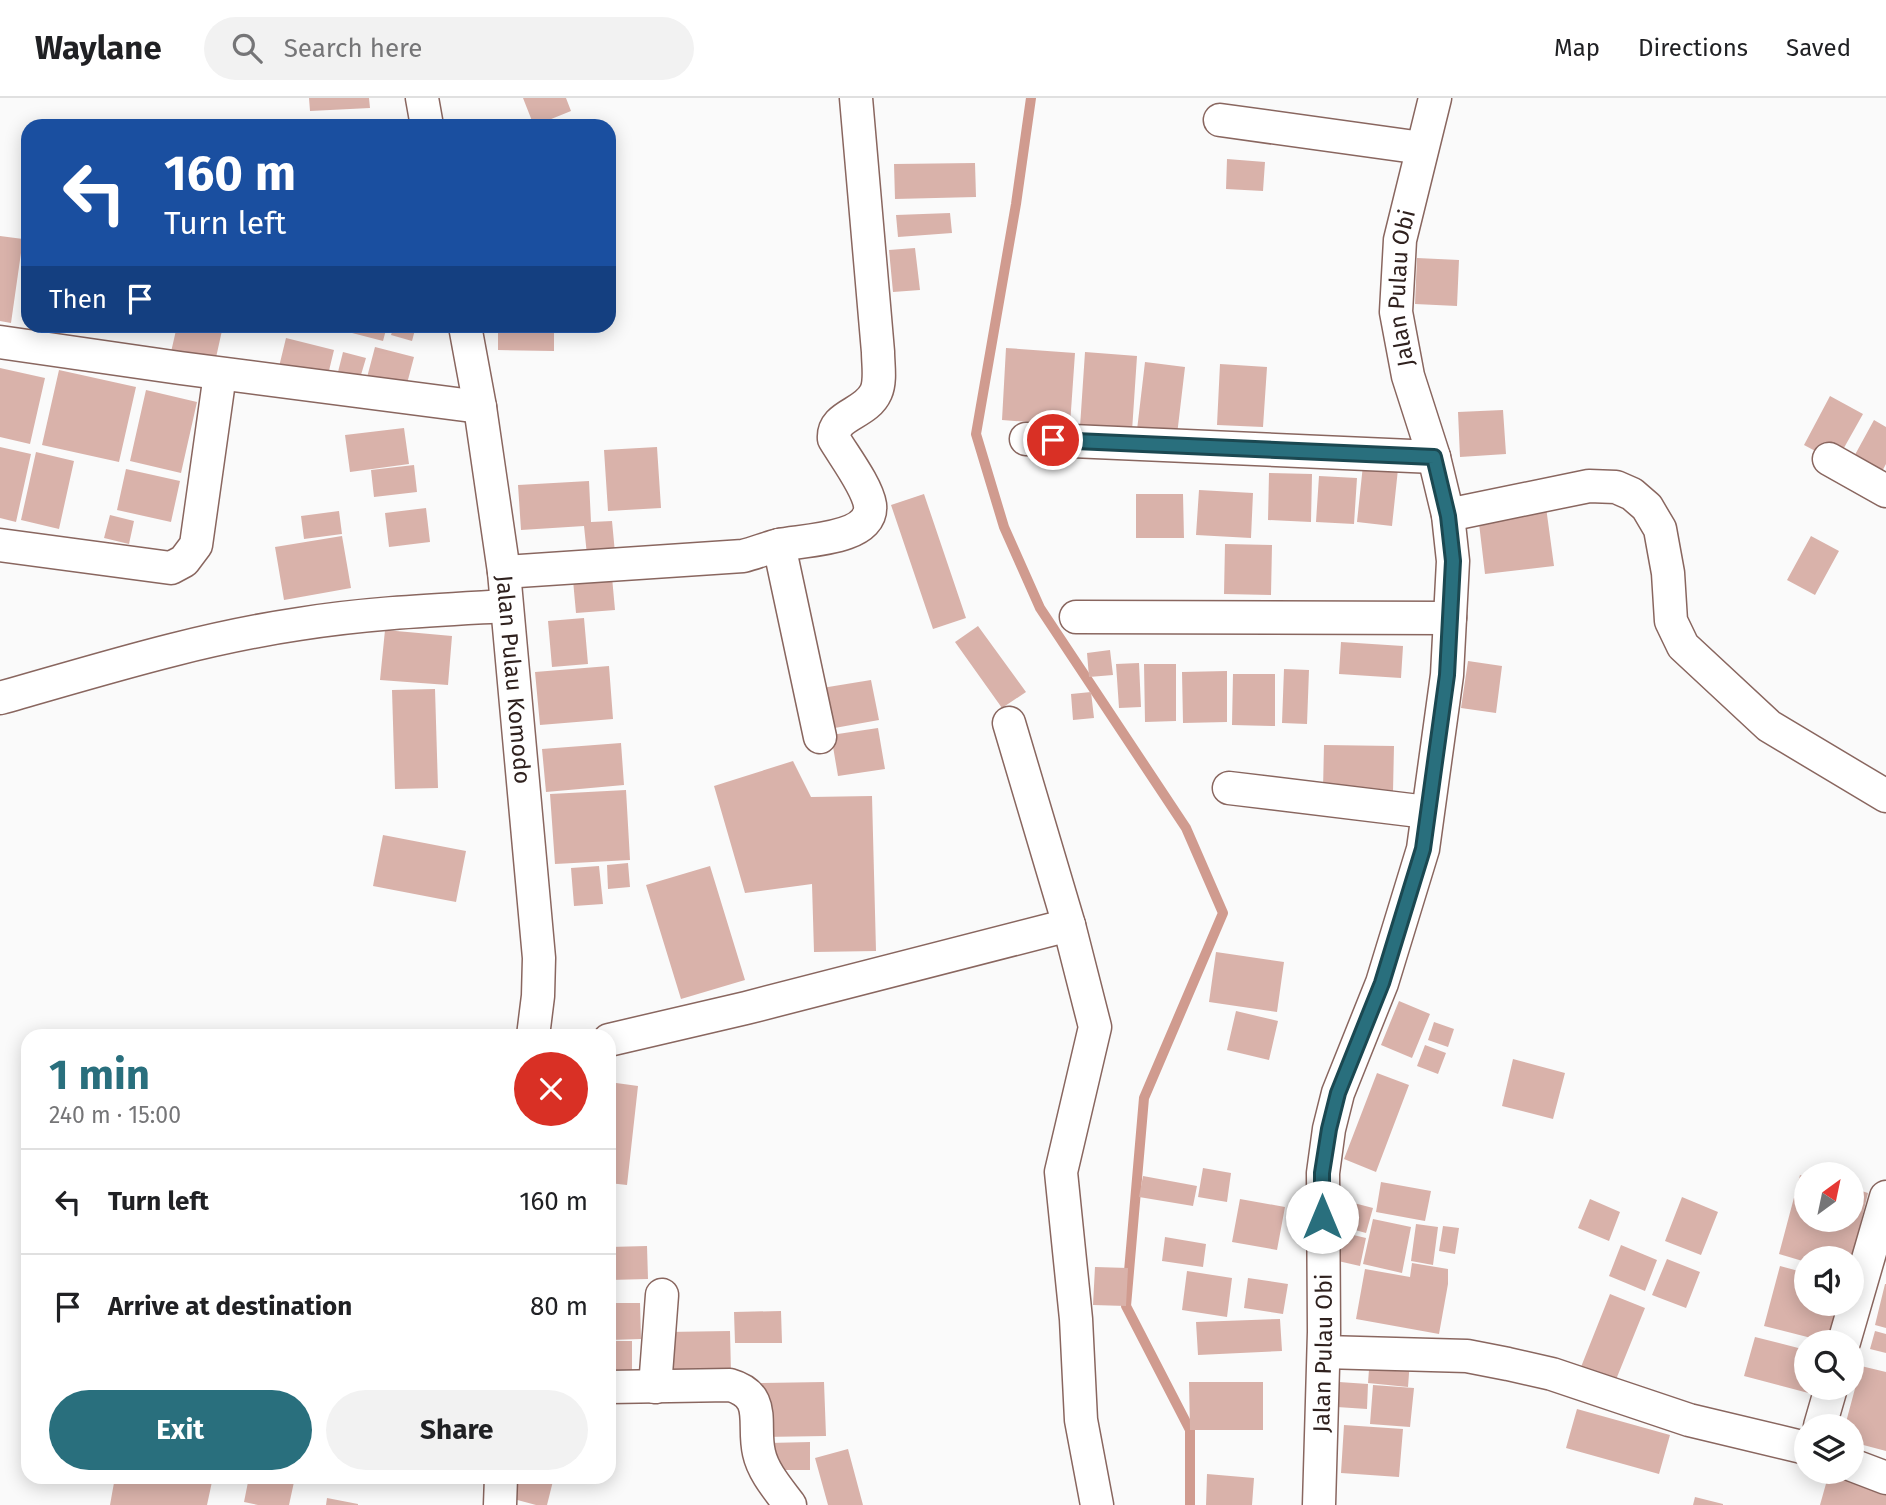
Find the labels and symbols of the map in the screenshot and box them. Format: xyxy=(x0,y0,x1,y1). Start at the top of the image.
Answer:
street label: Jalan Pulau Obi xyxy=(1382,206,1421,369)
pin xyxy=(1023,410,1083,470)
street label: Jalan Pulau Komodo xyxy=(490,574,537,785)
north arrow xyxy=(1794,1162,1864,1232)
position arrow xyxy=(1285,1180,1359,1254)
street label: Jalan Pulau Obi xyxy=(1307,1274,1338,1433)

